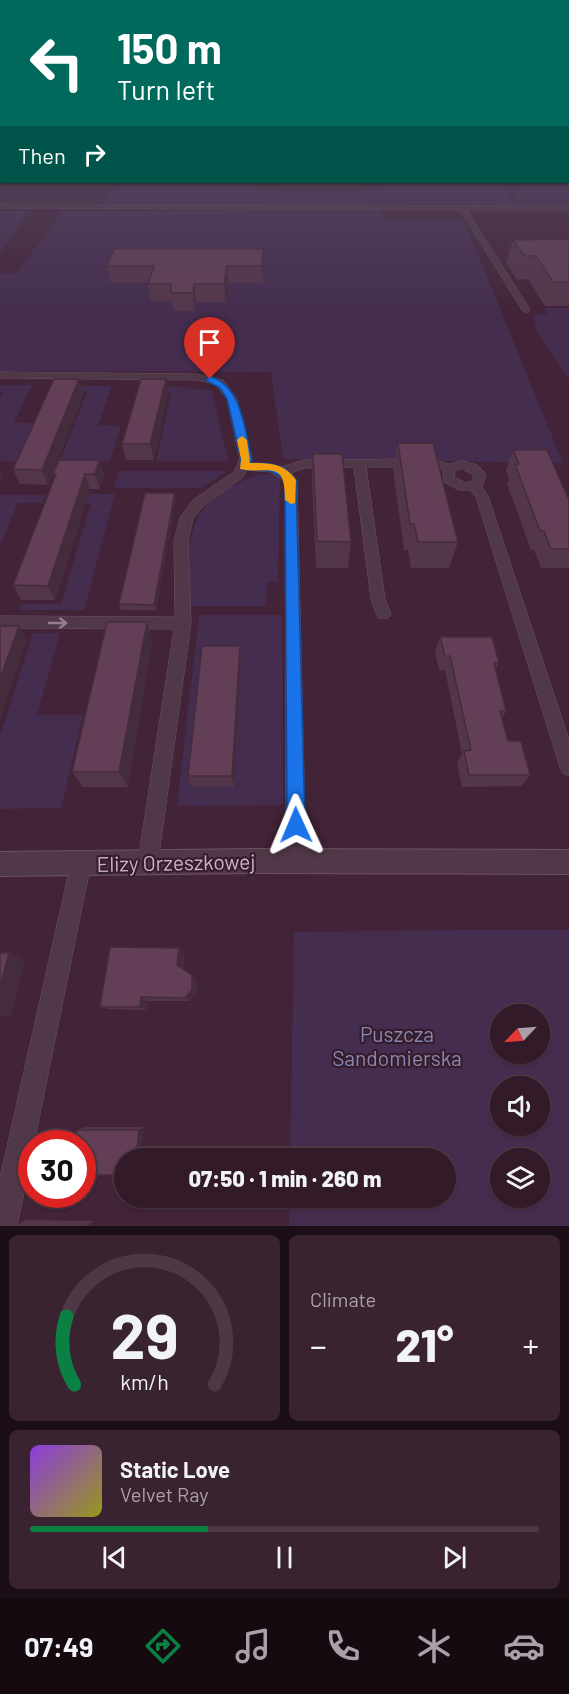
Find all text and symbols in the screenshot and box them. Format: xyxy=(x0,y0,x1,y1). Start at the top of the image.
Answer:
text: 150 m xyxy=(117,22,222,72)
icon: left xyxy=(18,24,96,102)
text: Turn left xyxy=(117,73,215,105)
icon: right xyxy=(78,138,111,171)
text: Then xyxy=(18,142,66,168)
pin xyxy=(184,317,235,379)
icon: arrive xyxy=(193,326,226,359)
one-way arrow xyxy=(48,617,68,629)
position arrow xyxy=(264,793,328,857)
street label: Elizy Orzeszkowej xyxy=(96,848,256,876)
north arrow xyxy=(490,1004,550,1064)
map controls xyxy=(490,1004,550,1208)
park label: Puszcza Sandomierska xyxy=(332,1021,462,1070)
button: sound xyxy=(490,1076,550,1136)
speed limit sign: 30 xyxy=(18,1130,96,1208)
button: layers xyxy=(490,1148,550,1208)
text: 07:50 · 1 min · 260 m xyxy=(188,1165,382,1191)
text: Climate xyxy=(310,1287,376,1311)
text: 29 xyxy=(110,1297,179,1371)
text: 21° xyxy=(395,1317,454,1371)
text: − xyxy=(310,1325,327,1365)
text: + xyxy=(522,1325,539,1365)
text: km/h xyxy=(120,1369,169,1394)
text: Static Love xyxy=(120,1456,230,1482)
text: Velvet Ray xyxy=(120,1482,209,1506)
icon: previous xyxy=(98,1541,131,1574)
icon: pause xyxy=(268,1541,301,1574)
icon: next xyxy=(438,1541,471,1574)
icon: directions xyxy=(142,1625,184,1667)
icon: music xyxy=(232,1625,274,1667)
icon: phone xyxy=(322,1625,364,1667)
icon: climate xyxy=(413,1625,455,1667)
icon: car xyxy=(503,1625,545,1667)
text: 07:49 xyxy=(24,1630,93,1662)

